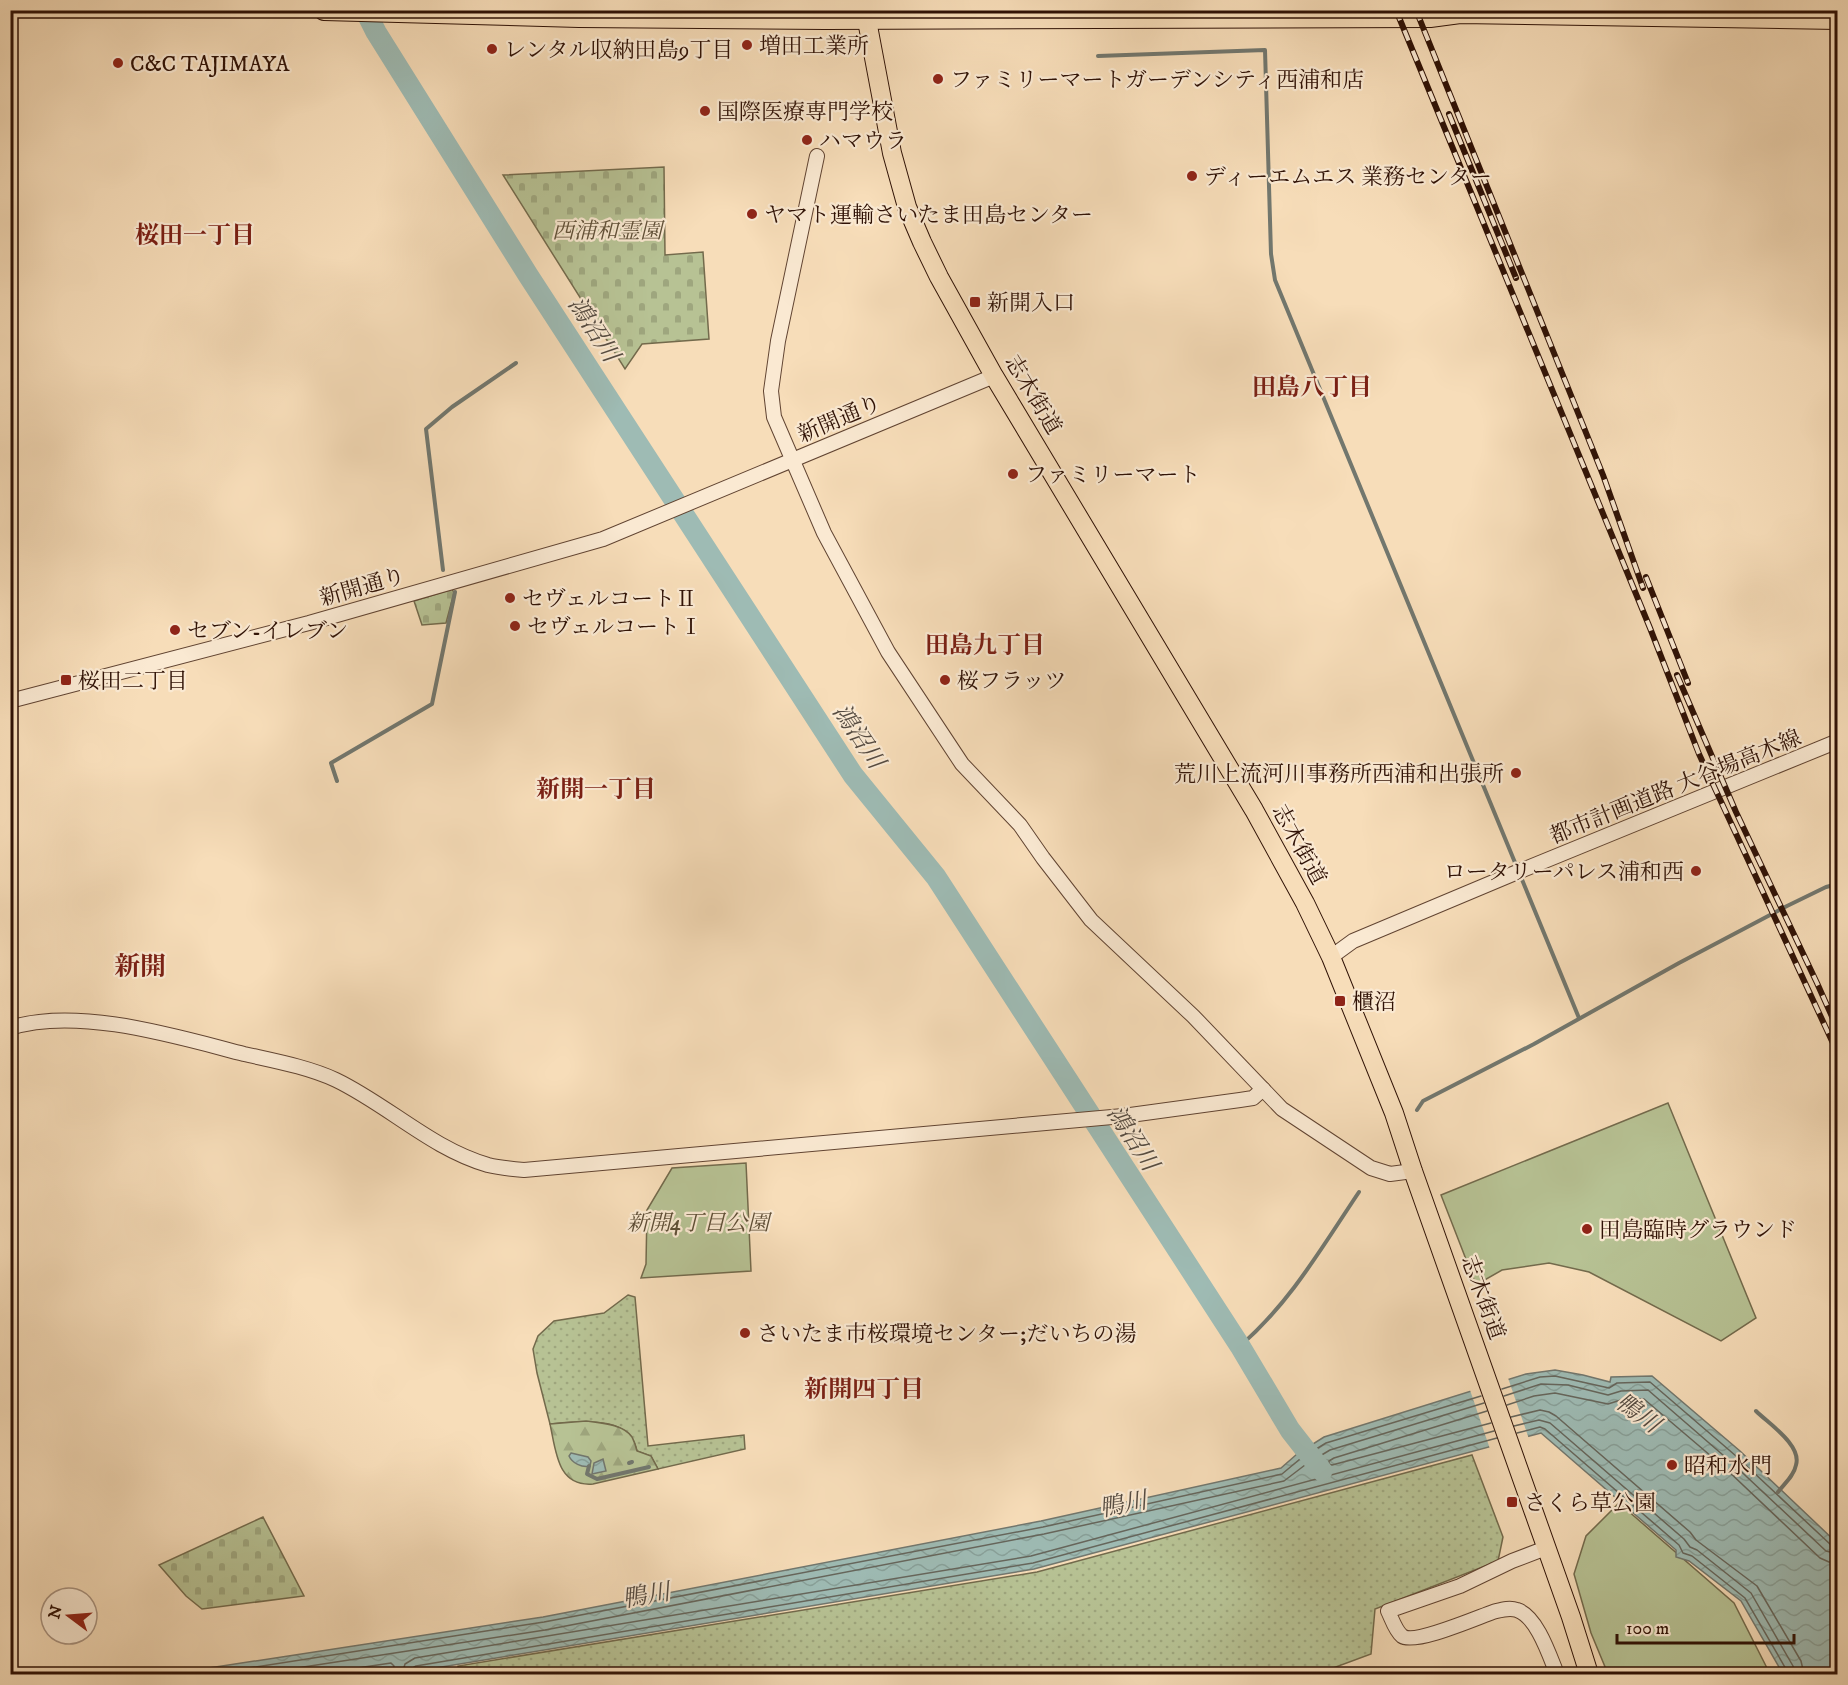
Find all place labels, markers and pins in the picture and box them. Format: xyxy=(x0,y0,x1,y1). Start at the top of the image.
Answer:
place label: 増田工業所 xyxy=(759,33,869,60)
place label: レンタル収納田島9丁目 xyxy=(504,37,734,64)
marker: 増田工業所 xyxy=(740,38,754,52)
marker: レンタル収納田島9丁目 xyxy=(485,42,499,56)
place label: C&C TAJIMAYA xyxy=(130,51,291,78)
marker: C&C TAJIMAYA xyxy=(111,56,125,70)
place label: ファミリーマートガーデンシティ西浦和店 xyxy=(950,67,1364,94)
marker: ファミリーマートガーデンシティ西浦和店 xyxy=(931,72,945,86)
place label: 国際医療専門学校 xyxy=(717,99,893,126)
marker: 国際医療専門学校 xyxy=(698,104,712,118)
place label: ハマウラ xyxy=(819,128,907,155)
marker: ハマウラ xyxy=(800,133,814,147)
place label: ディーエムエス 業務センター xyxy=(1204,164,1492,191)
marker: ディーエムエス 業務センター xyxy=(1185,169,1199,183)
place label: ヤマト運輸さいたま田島センター xyxy=(764,202,1093,229)
marker: ヤマト運輸さいたま田島センター xyxy=(745,207,759,221)
place label: 新開入口 xyxy=(987,290,1075,317)
marker: 新開入口 xyxy=(968,295,982,309)
place label: ファミリーマート xyxy=(1025,462,1201,489)
marker: ファミリーマート xyxy=(1006,467,1020,481)
place label: セヴェルコートⅡ xyxy=(522,586,697,613)
marker: セヴェルコートⅡ xyxy=(503,591,517,605)
place label: セヴェルコートⅠ xyxy=(527,614,702,641)
place label: セブン-イレブン xyxy=(187,618,348,645)
marker: セヴェルコートⅠ xyxy=(508,619,522,633)
marker: セブン-イレブン xyxy=(168,623,182,637)
place label: 桜田二丁目 xyxy=(78,668,188,695)
place label: 桜フラッツ xyxy=(957,668,1067,695)
marker: 桜田二丁目 xyxy=(59,673,73,687)
marker: 桜フラッツ xyxy=(938,673,952,687)
place label: 荒川上流河川事務所西浦和出張所 xyxy=(1174,761,1504,788)
marker: 荒川上流河川事務所西浦和出張所 xyxy=(1509,766,1523,780)
place label: ロータリーパレス浦和西 xyxy=(1444,859,1684,886)
marker: ロータリーパレス浦和西 xyxy=(1689,864,1703,878)
place label: 櫃沼 xyxy=(1352,989,1396,1016)
marker: 櫃沼 xyxy=(1333,994,1347,1008)
place label: 田島臨時グラウンド xyxy=(1599,1217,1797,1244)
marker: 田島臨時グラウンド xyxy=(1580,1222,1594,1236)
place label: さいたま市桜環境センター;だいちの湯 xyxy=(757,1321,1137,1348)
marker: さいたま市桜環境センター;だいちの湯 xyxy=(738,1326,752,1340)
place label: 昭和水門 xyxy=(1684,1453,1772,1480)
marker: 昭和水門 xyxy=(1665,1458,1679,1472)
place label: さくら草公園 xyxy=(1524,1490,1656,1517)
marker: さくら草公園 xyxy=(1505,1495,1519,1509)

